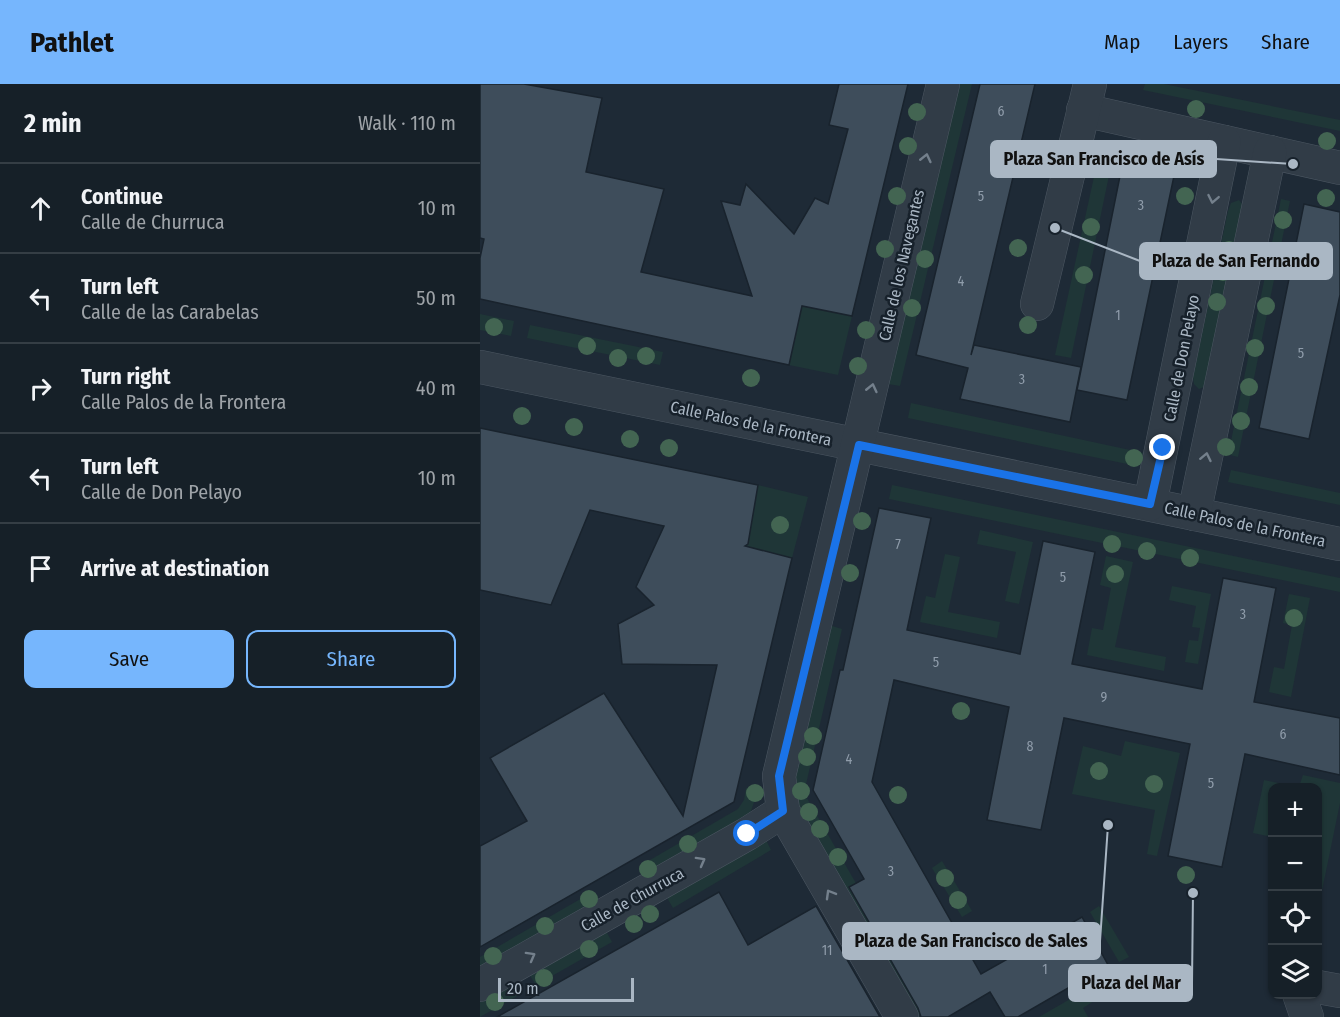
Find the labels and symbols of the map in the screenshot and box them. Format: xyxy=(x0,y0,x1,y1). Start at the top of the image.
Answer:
house number: 6 xyxy=(998,103,1005,120)
callout: Plaza San Francisco de Asís xyxy=(991,141,1216,177)
text: Plaza San Francisco de Asís xyxy=(1004,148,1204,170)
one-way arrow xyxy=(919,153,932,163)
street label: Calle de los Navegantes xyxy=(875,188,928,343)
house number: 5 xyxy=(978,188,984,205)
one-way arrow xyxy=(1207,194,1220,204)
house number: 3 xyxy=(1138,197,1144,214)
callout: Plaza de San Fernando xyxy=(1140,243,1332,279)
text: Plaza de San Fernando xyxy=(1152,250,1320,272)
house number: 4 xyxy=(958,273,965,290)
street label: Calle de Don Pelayo xyxy=(1160,293,1203,423)
house number: 1 xyxy=(1115,307,1121,324)
house number: 5 xyxy=(1298,345,1304,362)
house number: 3 xyxy=(1019,371,1025,388)
one-way arrow xyxy=(865,384,878,394)
street label: Calle Palos de la Frontera xyxy=(669,397,833,450)
route end xyxy=(1149,434,1175,460)
one-way arrow xyxy=(1199,452,1212,462)
street label: Calle Palos de la Frontera xyxy=(1163,498,1327,551)
house number: 7 xyxy=(895,536,901,553)
house number: 5 xyxy=(1060,569,1066,586)
house number: 3 xyxy=(1240,606,1246,623)
house number: 5 xyxy=(933,654,939,671)
house number: 9 xyxy=(1101,689,1108,706)
house number: 6 xyxy=(1280,726,1287,743)
house number: 8 xyxy=(1027,738,1034,755)
house number: 4 xyxy=(846,751,853,768)
house number: 5 xyxy=(1208,775,1214,792)
route start xyxy=(733,820,759,846)
one-way arrow xyxy=(695,856,705,868)
street label: Calle de Churruca xyxy=(577,863,687,936)
house number: 3 xyxy=(888,863,894,880)
one-way arrow xyxy=(826,890,838,900)
callout: Plaza de San Francisco de Sales xyxy=(843,923,1100,959)
text: Plaza de San Francisco de Sales xyxy=(854,930,1088,952)
house number: 11 xyxy=(822,942,832,959)
one-way arrow xyxy=(525,952,535,963)
house number: 1 xyxy=(1042,961,1048,978)
callout: Plaza del Mar xyxy=(1069,965,1192,1001)
text: Plaza del Mar xyxy=(1081,972,1181,994)
scale bar xyxy=(498,975,634,1002)

